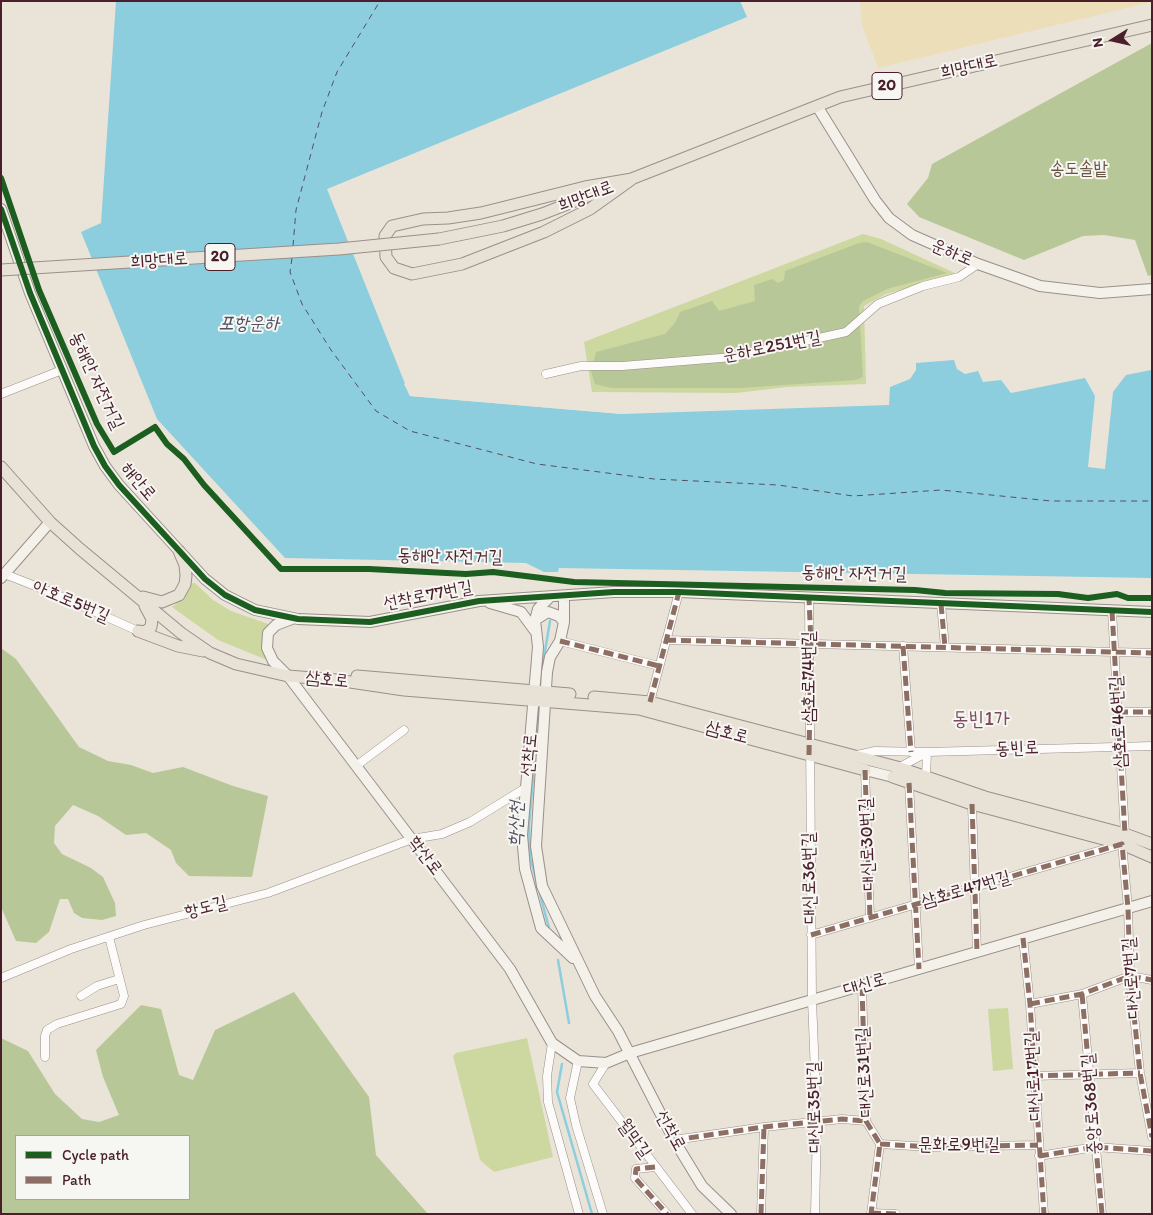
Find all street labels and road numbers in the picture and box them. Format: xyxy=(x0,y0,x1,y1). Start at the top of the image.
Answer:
street label: 희망대로 xyxy=(938,50,1000,84)
road number: 20 xyxy=(872,72,902,100)
street label: 희망대로 xyxy=(555,177,617,217)
street label: 운하로 xyxy=(928,235,976,271)
road number: 20 xyxy=(205,243,235,270)
street label: 희망대로 xyxy=(129,248,189,274)
street label: 운하로251번길 xyxy=(721,327,823,367)
street label: 동해안 자전거길 xyxy=(64,329,128,433)
street label: 해안로 xyxy=(116,458,160,506)
street label: 동해안 자전거길 xyxy=(397,545,503,569)
street label: 동해안 자전거길 xyxy=(801,562,907,586)
street label: 아호로5번길 xyxy=(29,576,113,628)
street label: 선착로77번길 xyxy=(382,577,474,615)
street label: 삼호로74번길 xyxy=(798,631,820,723)
street label: 삼호로 xyxy=(304,667,350,693)
street label: 삼호로46번길 xyxy=(1106,675,1132,769)
street label: 삼호로 xyxy=(703,717,751,749)
street label: 선착로 xyxy=(517,732,543,778)
street label: 동빈로 xyxy=(995,737,1039,761)
street label: 대신로30번길 xyxy=(856,797,880,891)
street label: 학산로 xyxy=(403,832,447,880)
street label: 대신로36번길 xyxy=(798,832,822,924)
street label: 삼호로47번길 xyxy=(919,867,1013,913)
street label: 항도길 xyxy=(182,892,230,924)
street label: 대신로7번길 xyxy=(1118,937,1146,1019)
street label: 대신로 xyxy=(841,969,889,1001)
street label: 대신로31번길 xyxy=(852,1026,878,1118)
street label: 대신로17번길 xyxy=(1021,1031,1047,1121)
street label: 중앙로368번길 xyxy=(1078,1053,1106,1155)
street label: 대신로35번길 xyxy=(803,1061,827,1153)
street label: 선착로 xyxy=(650,1107,690,1155)
street label: 월막길 xyxy=(612,1115,656,1163)
street label: 문화로9번길 xyxy=(918,1134,1000,1156)

